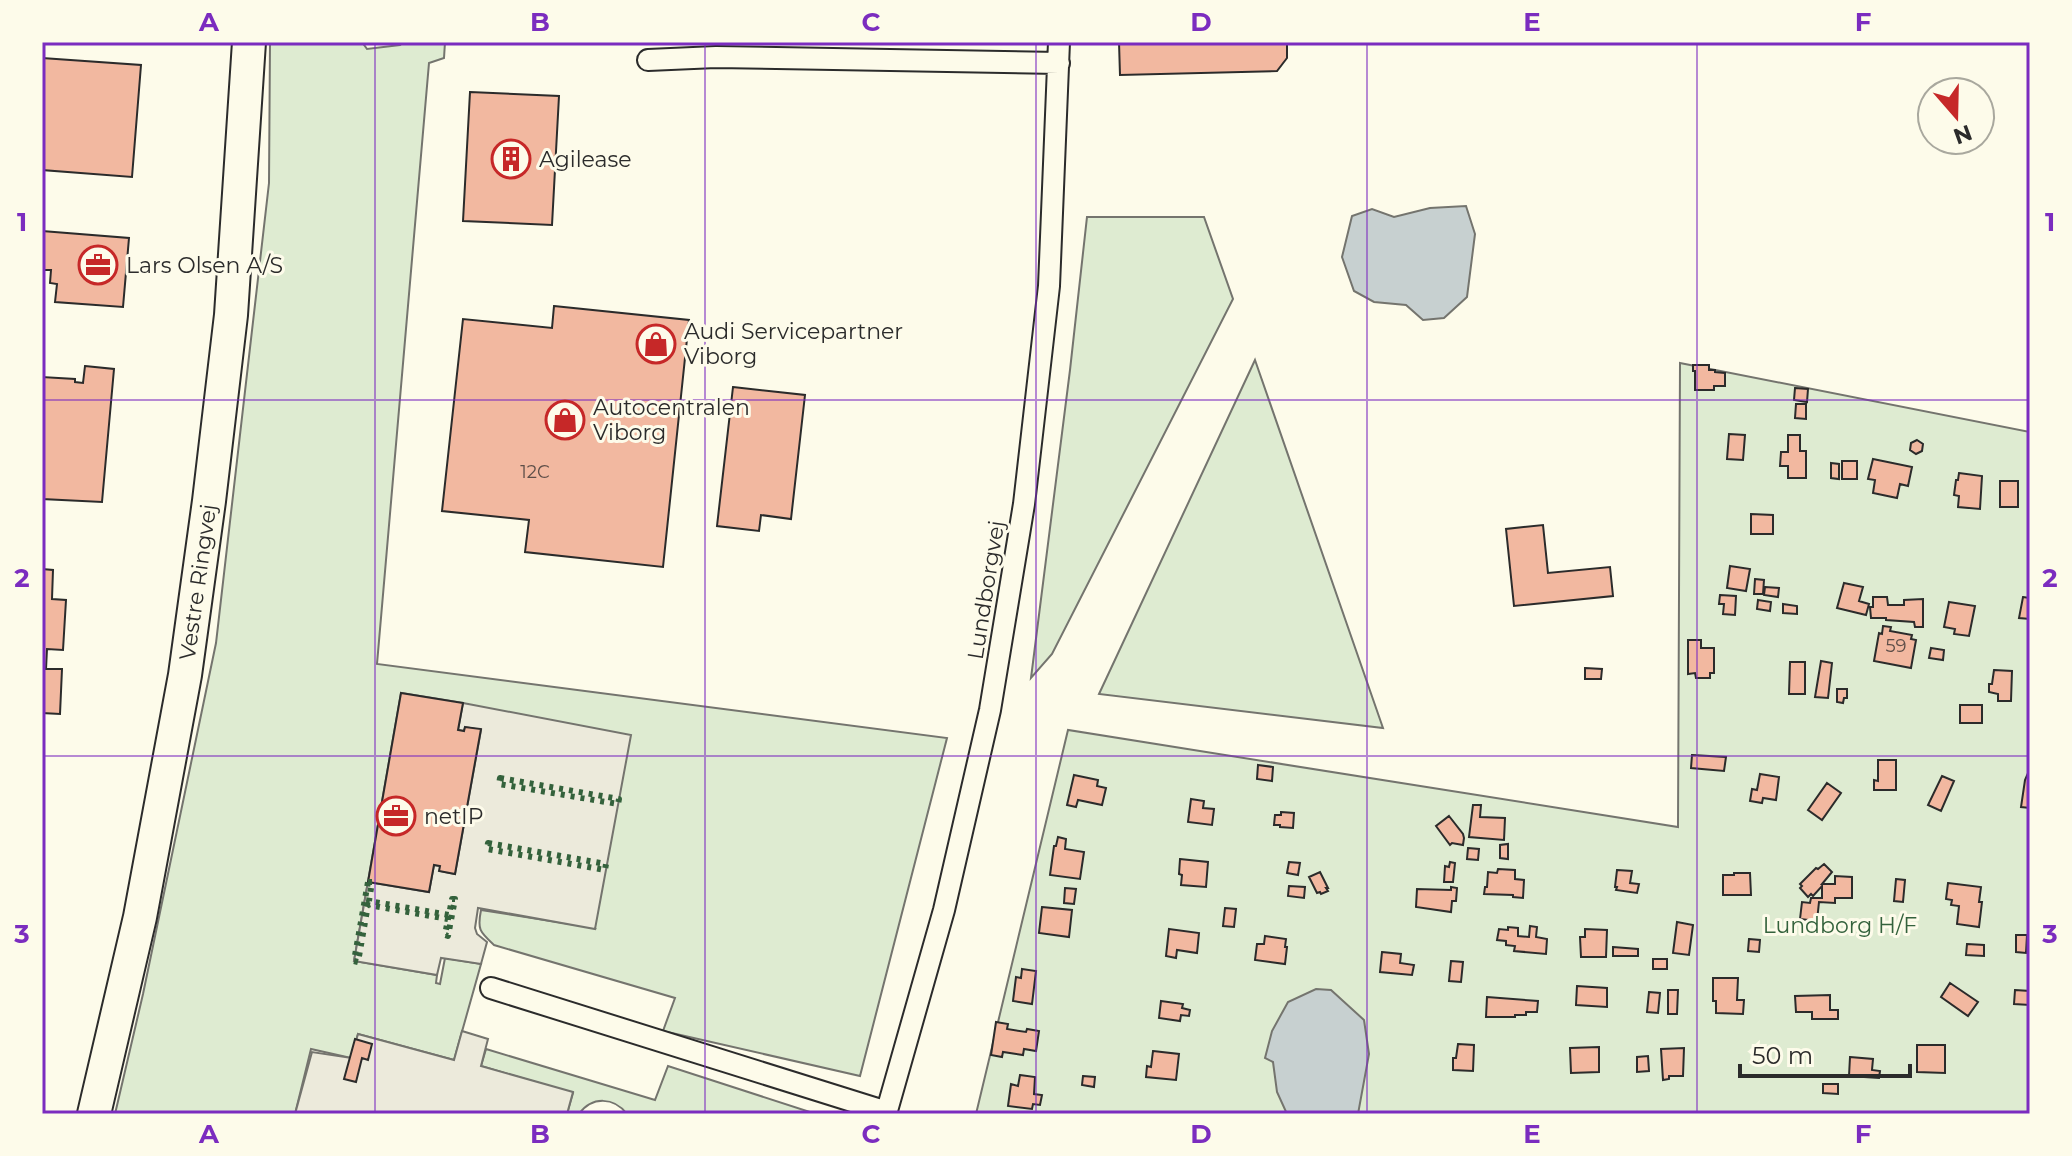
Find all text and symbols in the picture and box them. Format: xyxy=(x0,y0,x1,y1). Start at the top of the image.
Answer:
text: A xyxy=(198,6,220,38)
text: B xyxy=(530,6,550,38)
text: C xyxy=(862,6,881,38)
text: D xyxy=(1190,6,1212,38)
text: E xyxy=(1523,6,1541,38)
text: F xyxy=(1855,6,1871,38)
north arrow xyxy=(1916,76,1996,156)
text: N xyxy=(1950,119,1976,150)
building icon: Agilease xyxy=(490,138,532,180)
place label: Agilease xyxy=(539,146,632,173)
text: 1 xyxy=(17,206,27,238)
text: 1 xyxy=(2045,206,2055,238)
office icon: Lars Olsen A/S xyxy=(77,244,119,286)
place label: Lars Olsen A/S xyxy=(126,252,283,279)
place label: Audi Servicepartner Viborg xyxy=(684,318,903,370)
shop icon: Audi Servicepartner Viborg xyxy=(635,323,677,365)
place label: Autocentralen Viborg xyxy=(593,394,750,446)
shop icon: Autocentralen Viborg xyxy=(544,399,586,441)
house number: 12C xyxy=(520,461,550,483)
street label: Vestre Ringvej xyxy=(174,502,222,662)
street label: Lundborgvej xyxy=(962,519,1010,661)
text: 2 xyxy=(14,562,30,594)
text: 2 xyxy=(2042,562,2058,594)
house number: 59 xyxy=(1885,635,1907,657)
office icon: netIP xyxy=(375,795,417,837)
place label: netIP xyxy=(424,803,484,830)
park label: Lundborg H/F xyxy=(1763,912,1917,939)
text: 3 xyxy=(13,918,30,950)
text: 3 xyxy=(2041,918,2058,950)
scale bar xyxy=(1740,1028,1910,1078)
text: 50 m xyxy=(1752,1041,1813,1070)
text: A xyxy=(198,1118,220,1150)
text: B xyxy=(530,1118,550,1150)
text: C xyxy=(862,1118,881,1150)
text: D xyxy=(1190,1118,1212,1150)
text: E xyxy=(1523,1118,1541,1150)
text: F xyxy=(1855,1118,1871,1150)

